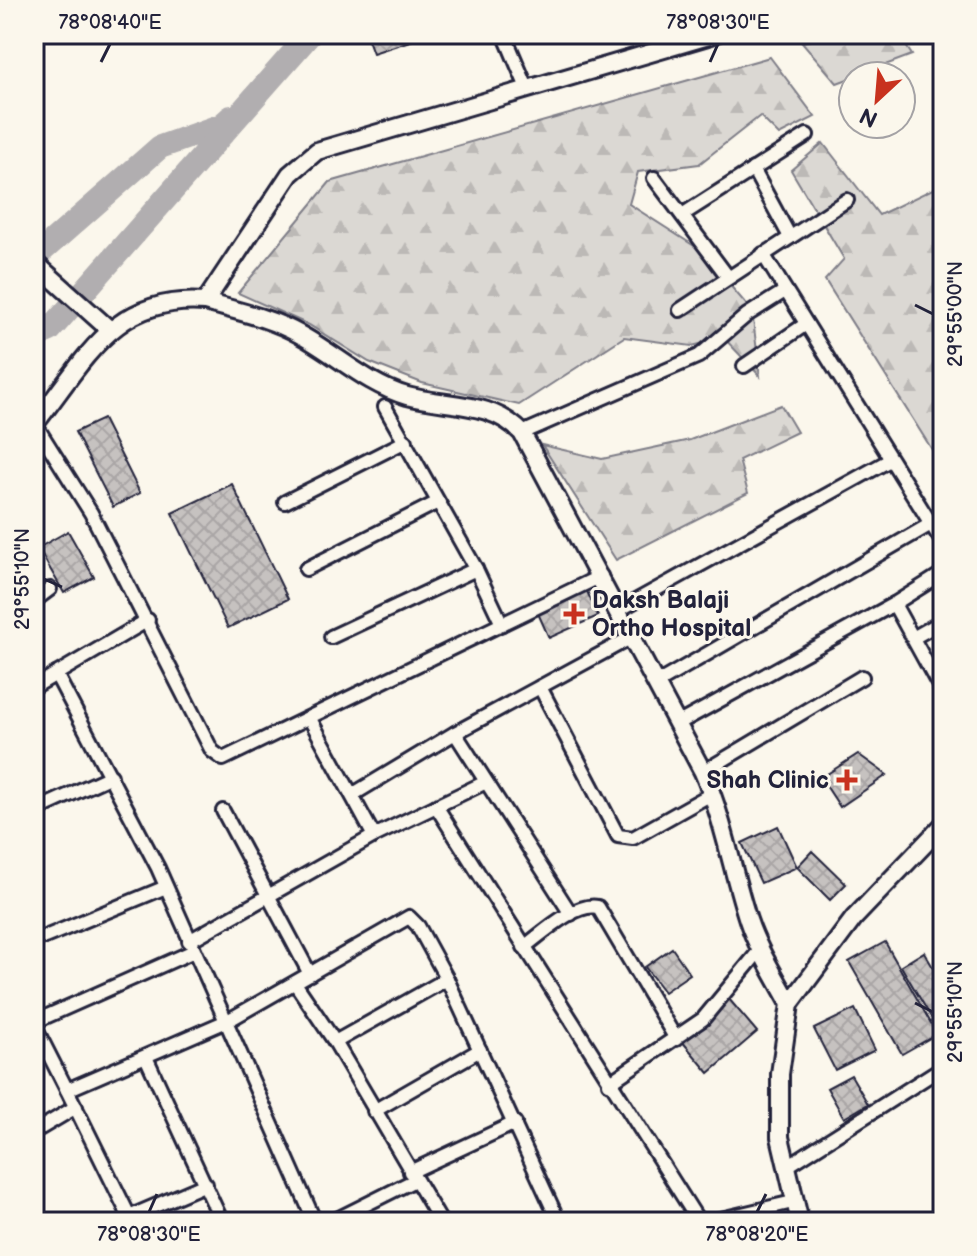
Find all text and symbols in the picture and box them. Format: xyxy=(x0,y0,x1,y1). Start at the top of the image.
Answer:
text: 78°08'40"E xyxy=(58,11,162,35)
text: 78°08'30"E xyxy=(666,11,770,35)
north arrow xyxy=(837,60,917,140)
text: N xyxy=(856,101,882,132)
text: 29°55'00"N xyxy=(944,261,968,367)
text: 29°55'10"N xyxy=(11,528,35,630)
place label: Daksh Balaji Ortho Hospital xyxy=(592,586,751,643)
marker: Daksh Balaji Ortho Hospital xyxy=(563,603,585,625)
place label: Shah Clinic xyxy=(707,766,829,795)
marker: Shah Clinic xyxy=(836,769,858,791)
text: 29°55'10"N xyxy=(944,961,968,1063)
text: 78°08'30"E xyxy=(97,1223,201,1247)
text: 78°08'20"E xyxy=(706,1223,808,1247)

